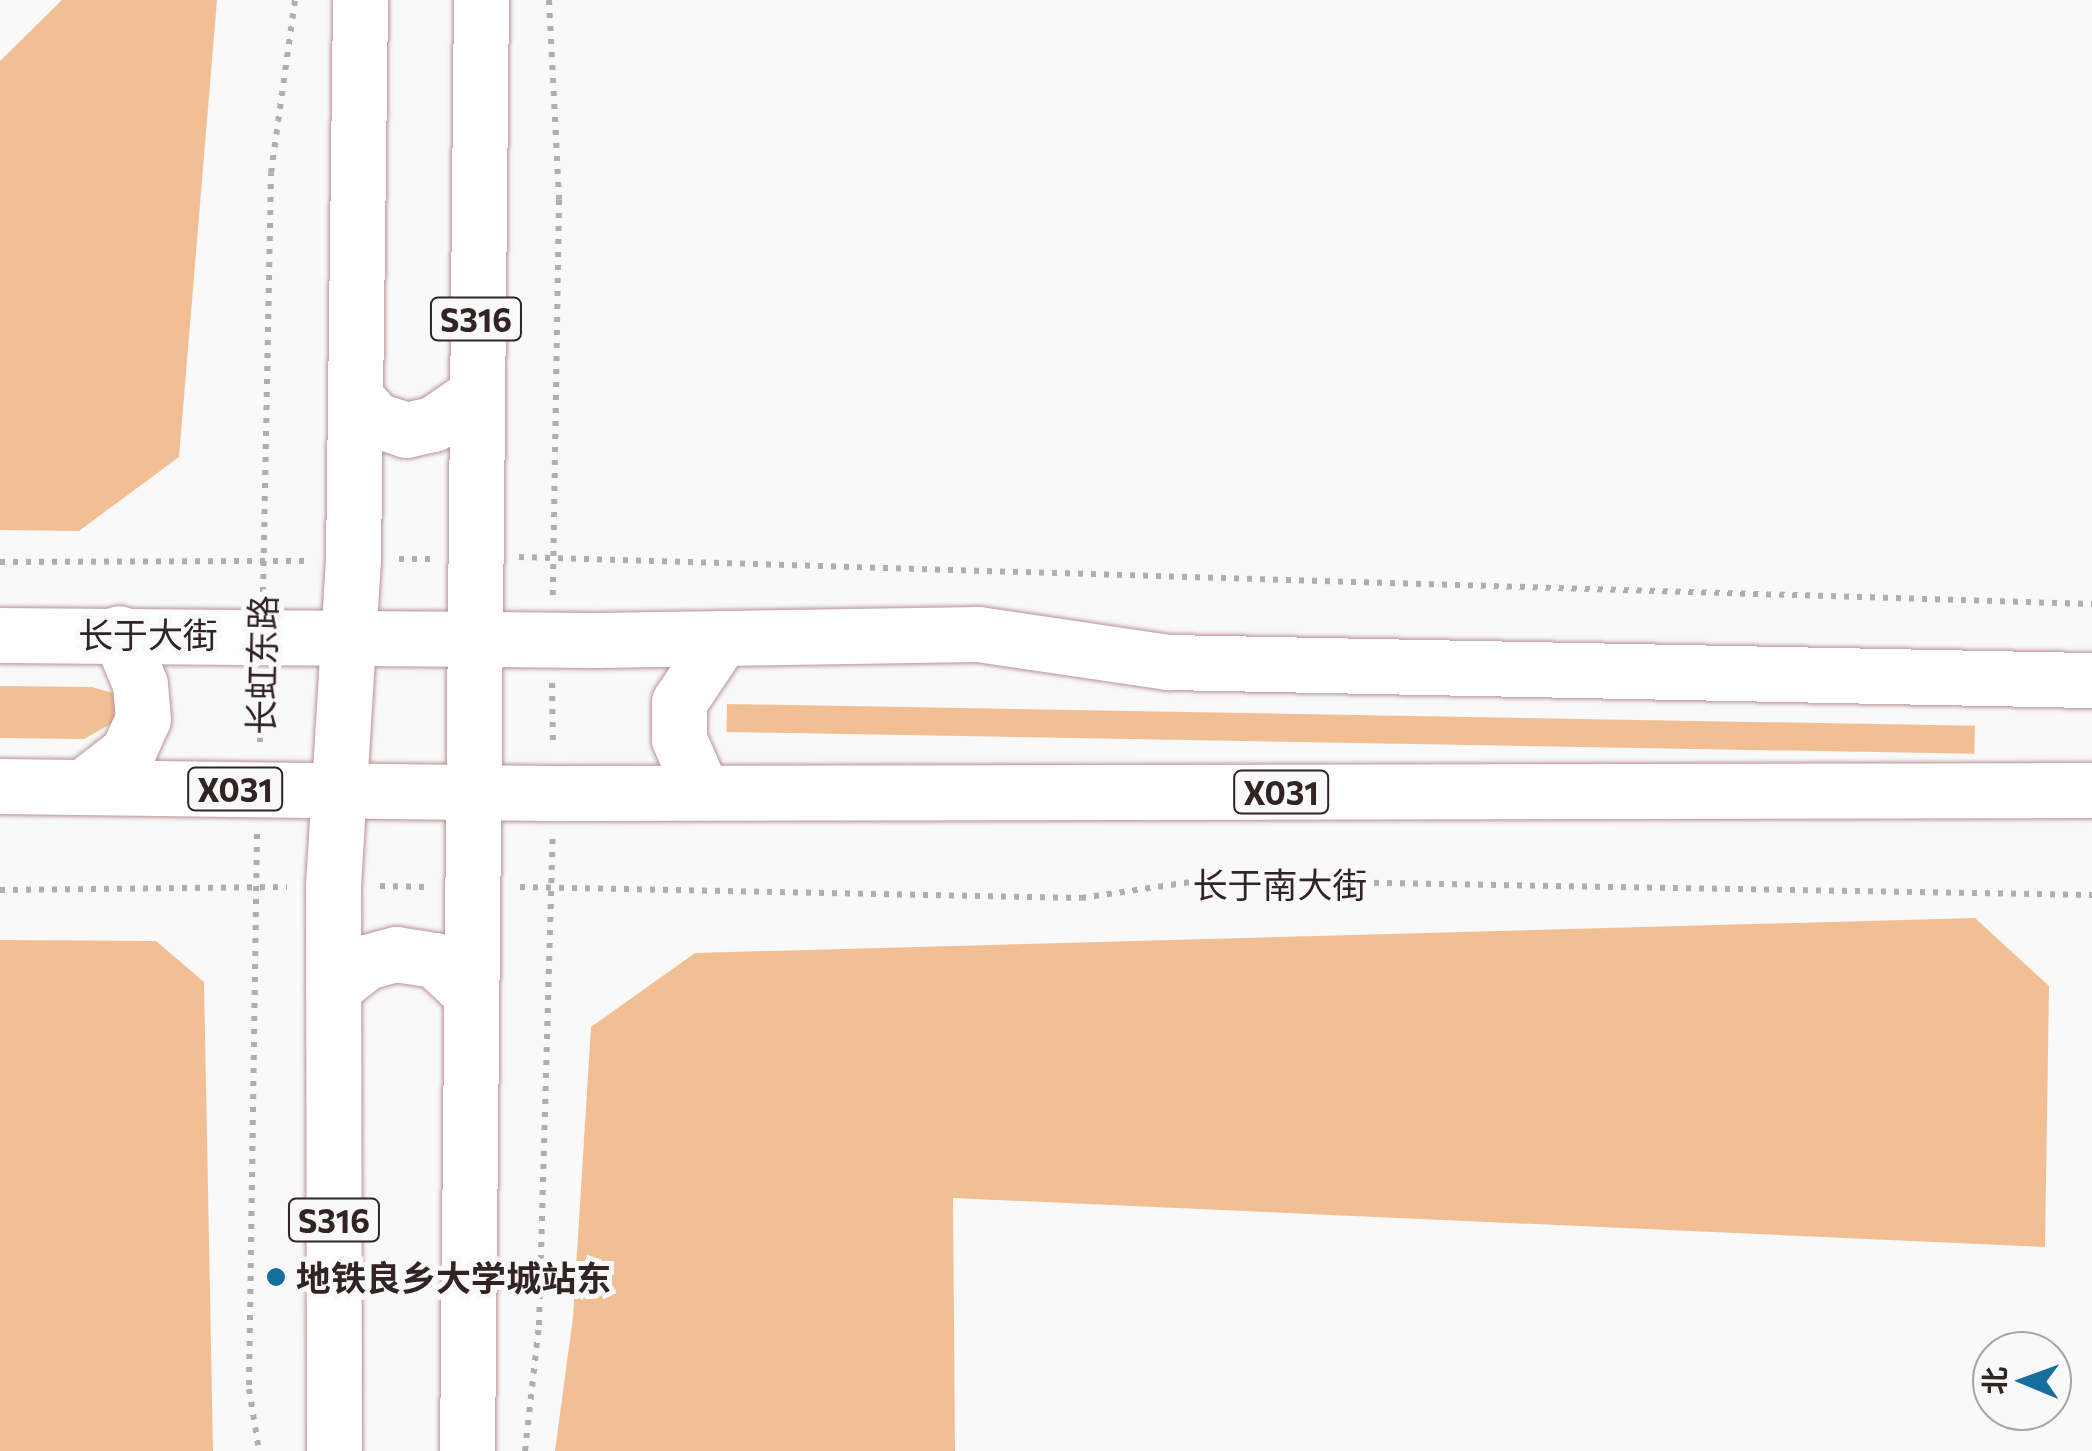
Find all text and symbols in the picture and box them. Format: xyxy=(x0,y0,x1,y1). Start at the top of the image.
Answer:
road number: S316 xyxy=(428,292,524,346)
street label: 长虹东路 xyxy=(239,595,283,735)
street label: 长于大街 xyxy=(78,613,218,655)
road number: X031 xyxy=(185,762,285,816)
road number: X031 xyxy=(1231,765,1331,819)
street label: 长于南大街 xyxy=(1193,863,1367,905)
road number: S316 xyxy=(286,1193,382,1247)
place label: 地铁良乡大学城站东 xyxy=(296,1256,611,1298)
marker: 地铁良乡大学城站东 xyxy=(265,1266,287,1288)
north arrow xyxy=(1972,1331,2072,1431)
text: 北 xyxy=(1977,1366,2011,1395)

